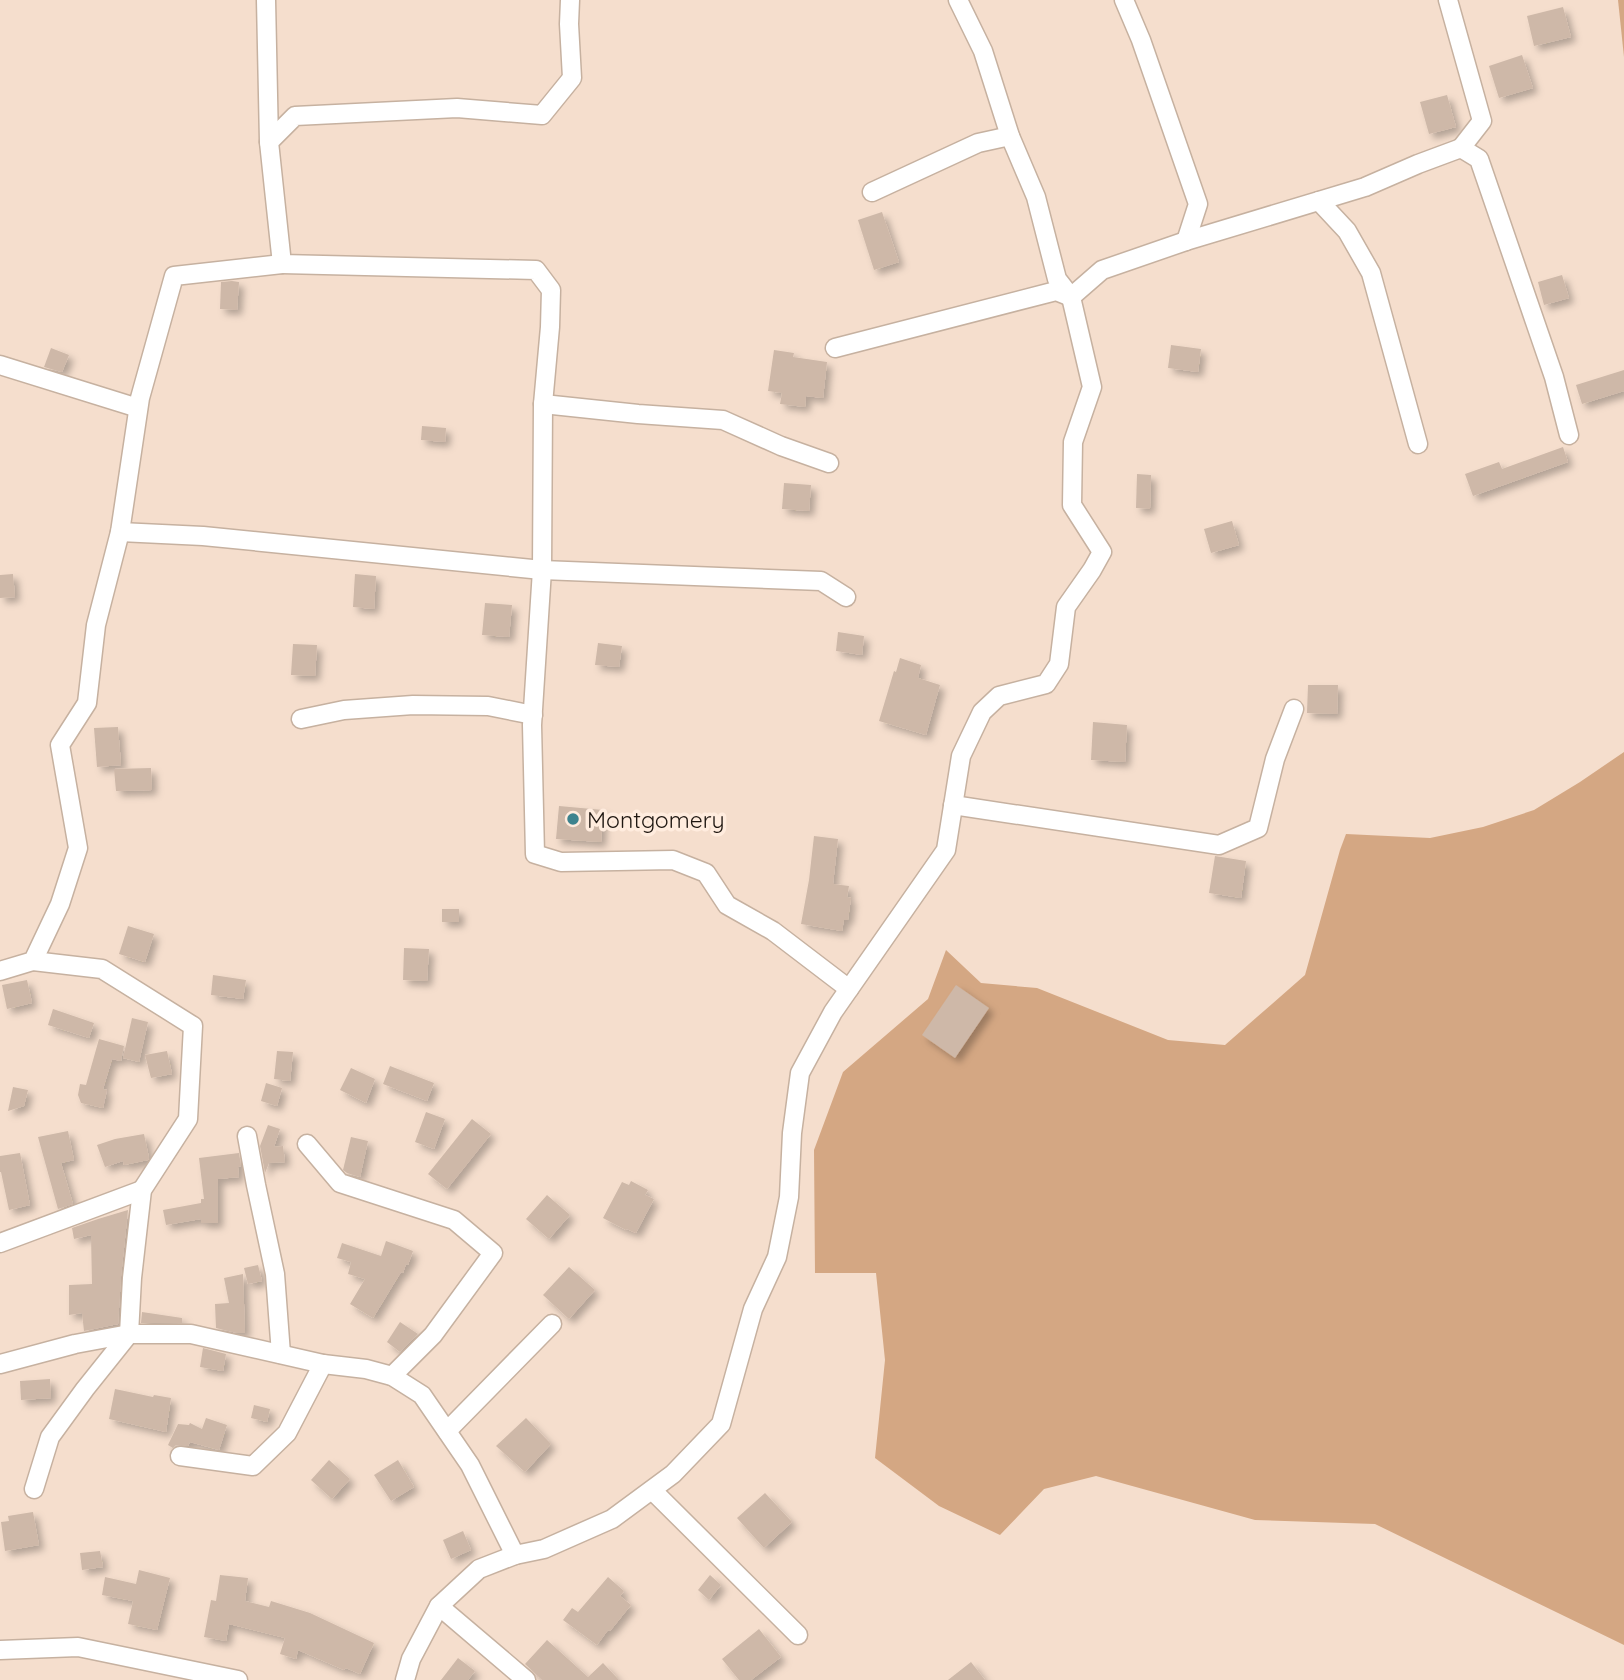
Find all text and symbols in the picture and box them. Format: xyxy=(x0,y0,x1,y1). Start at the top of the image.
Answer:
place label: Montgomery xyxy=(587,805,725,834)
marker: Montgomery xyxy=(565,811,581,827)

